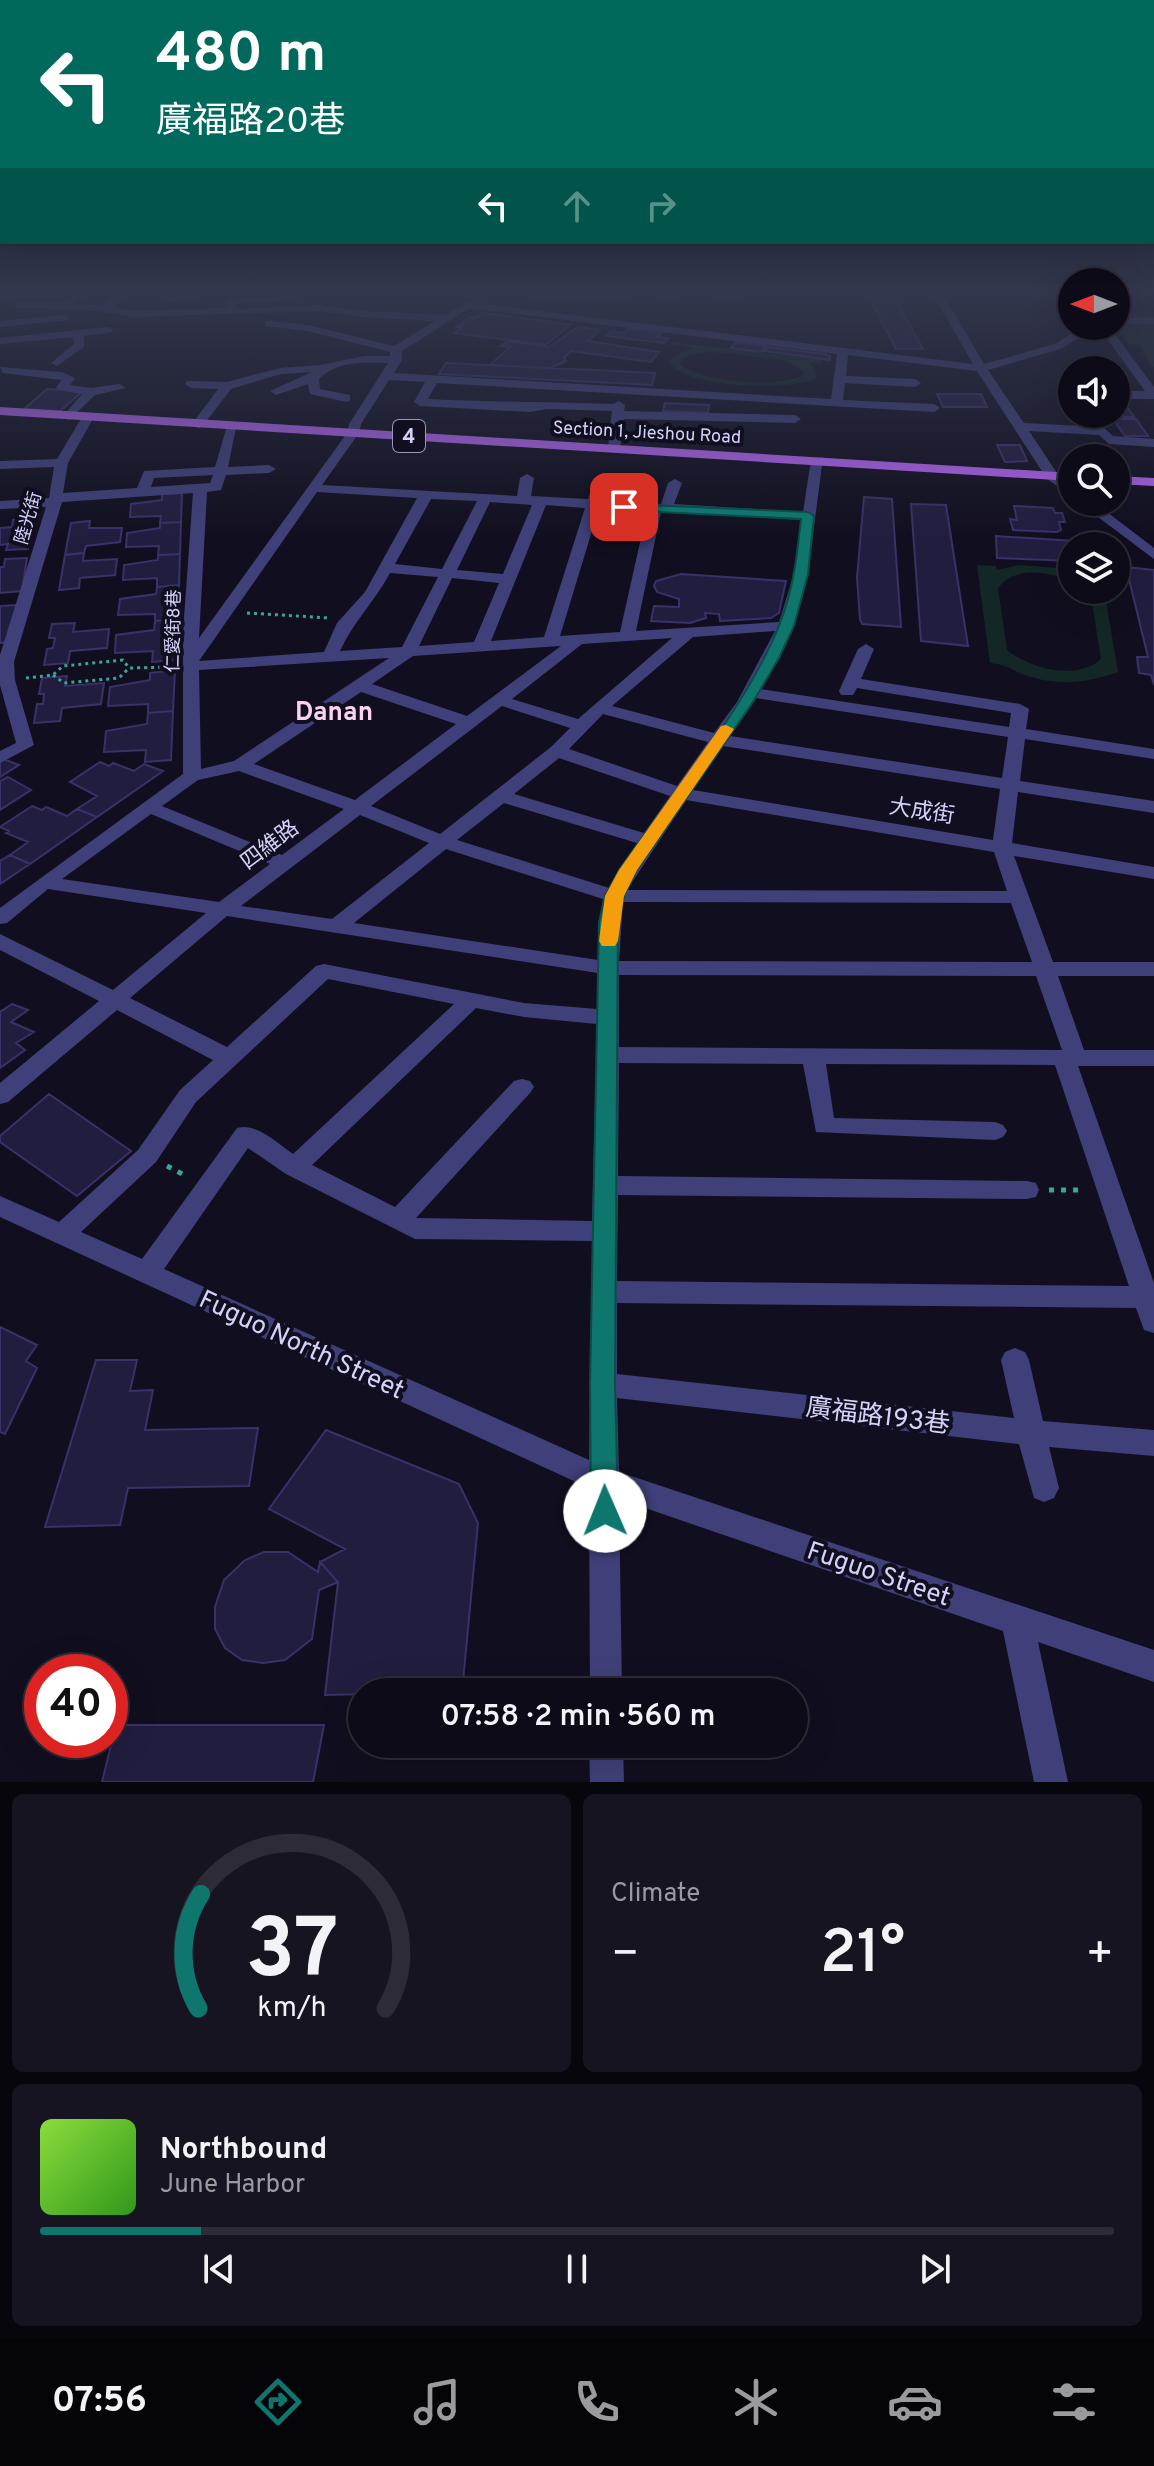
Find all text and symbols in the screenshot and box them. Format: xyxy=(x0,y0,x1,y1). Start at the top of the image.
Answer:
text: 480 m xyxy=(156,21,326,91)
icon: left xyxy=(24,32,128,136)
text: 廣福路20巷 xyxy=(156,100,345,146)
icon: left xyxy=(471,184,515,228)
icon: ahead xyxy=(555,184,599,228)
icon: right xyxy=(639,184,683,228)
north arrow xyxy=(1058,268,1130,340)
map controls xyxy=(1058,268,1130,604)
button: sound xyxy=(1058,356,1130,428)
street label: Section 1, Jieshou Road xyxy=(552,417,742,450)
road number: 4 xyxy=(393,420,425,452)
button: search xyxy=(1058,444,1130,516)
pin xyxy=(590,473,658,541)
icon: arrive xyxy=(602,485,646,529)
street label: 陸光街 xyxy=(11,489,48,548)
button: layers xyxy=(1058,532,1130,604)
street label: 仁愛街8巷 xyxy=(162,589,187,673)
district label: Danan xyxy=(295,697,373,730)
street label: 大成街 xyxy=(887,794,956,831)
street label: 四維路 xyxy=(236,815,305,877)
street label: Fuguo North Street xyxy=(193,1284,409,1408)
street label: 廣福路193巷 xyxy=(804,1392,952,1443)
position arrow xyxy=(563,1469,647,1553)
street label: Fuguo Street xyxy=(802,1535,954,1615)
speed limit sign: 40 xyxy=(24,1654,128,1758)
text: 07:58 · 2 min · 560 m xyxy=(441,1699,716,1736)
text: Climate xyxy=(611,1878,700,1911)
text: 37 xyxy=(245,1902,338,2007)
text: 21° xyxy=(820,1918,905,1994)
text: − xyxy=(611,1928,639,1984)
text: + xyxy=(1086,1928,1114,1984)
text: km/h xyxy=(257,1991,326,2027)
text: Northbound xyxy=(160,2132,327,2169)
text: June Harbor xyxy=(160,2169,305,2202)
icon: previous xyxy=(197,2247,241,2291)
icon: pause xyxy=(555,2247,599,2291)
icon: next xyxy=(913,2247,957,2291)
icon: directions xyxy=(250,2374,306,2430)
icon: music xyxy=(409,2374,465,2430)
icon: phone xyxy=(569,2374,625,2430)
icon: climate xyxy=(728,2374,784,2430)
icon: car xyxy=(887,2374,943,2430)
icon: filters xyxy=(1046,2374,1102,2430)
text: 07:56 xyxy=(52,2379,147,2425)

